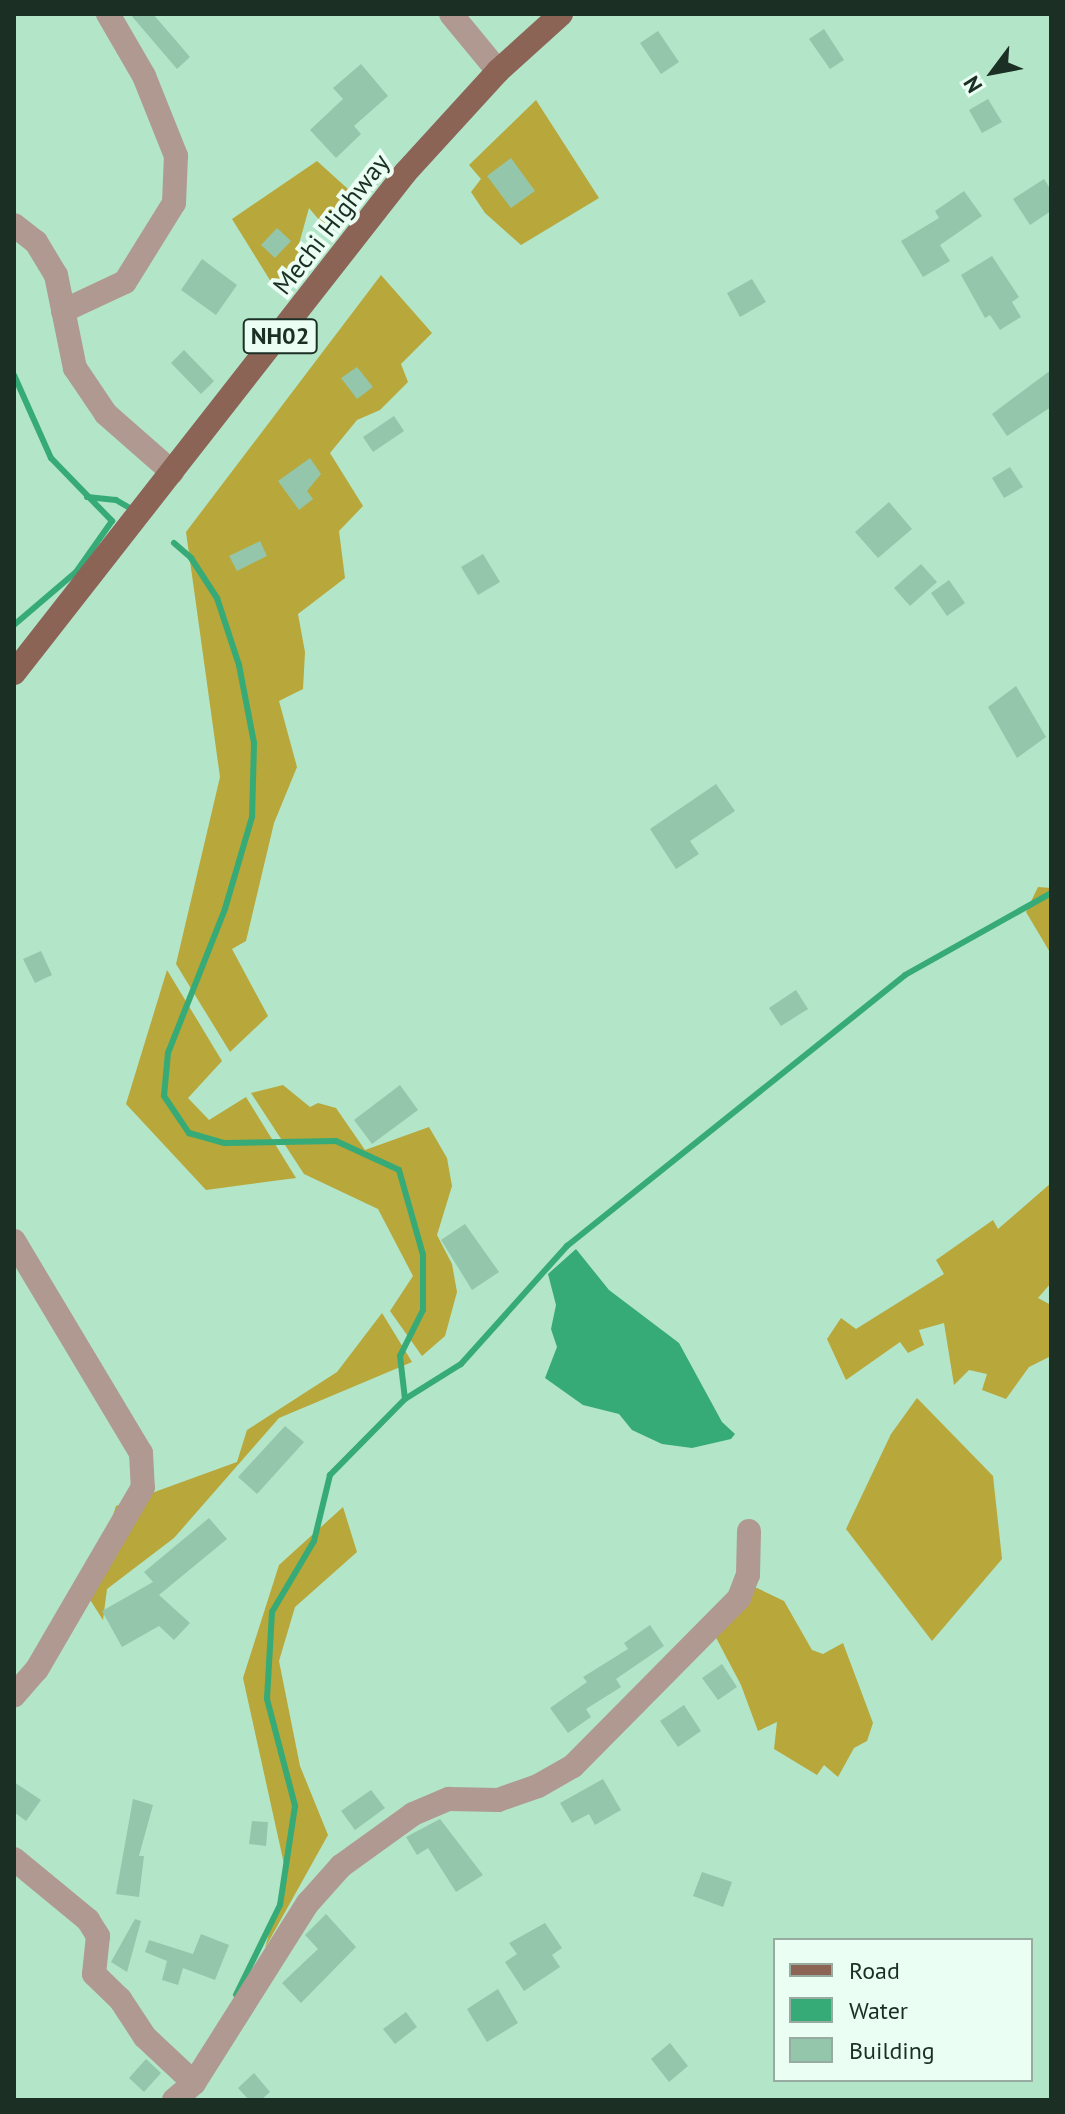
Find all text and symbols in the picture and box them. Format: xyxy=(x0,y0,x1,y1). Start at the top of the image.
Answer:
north arrow xyxy=(953,32,1033,112)
text: N xyxy=(957,71,988,98)
street label: Mechi Highway xyxy=(266,147,396,301)
road number: NH02 xyxy=(242,316,318,356)
legend xyxy=(773,1938,1033,2082)
text: Road xyxy=(849,1955,900,1986)
text: Water xyxy=(849,1995,908,2026)
text: Building xyxy=(849,2035,935,2066)

